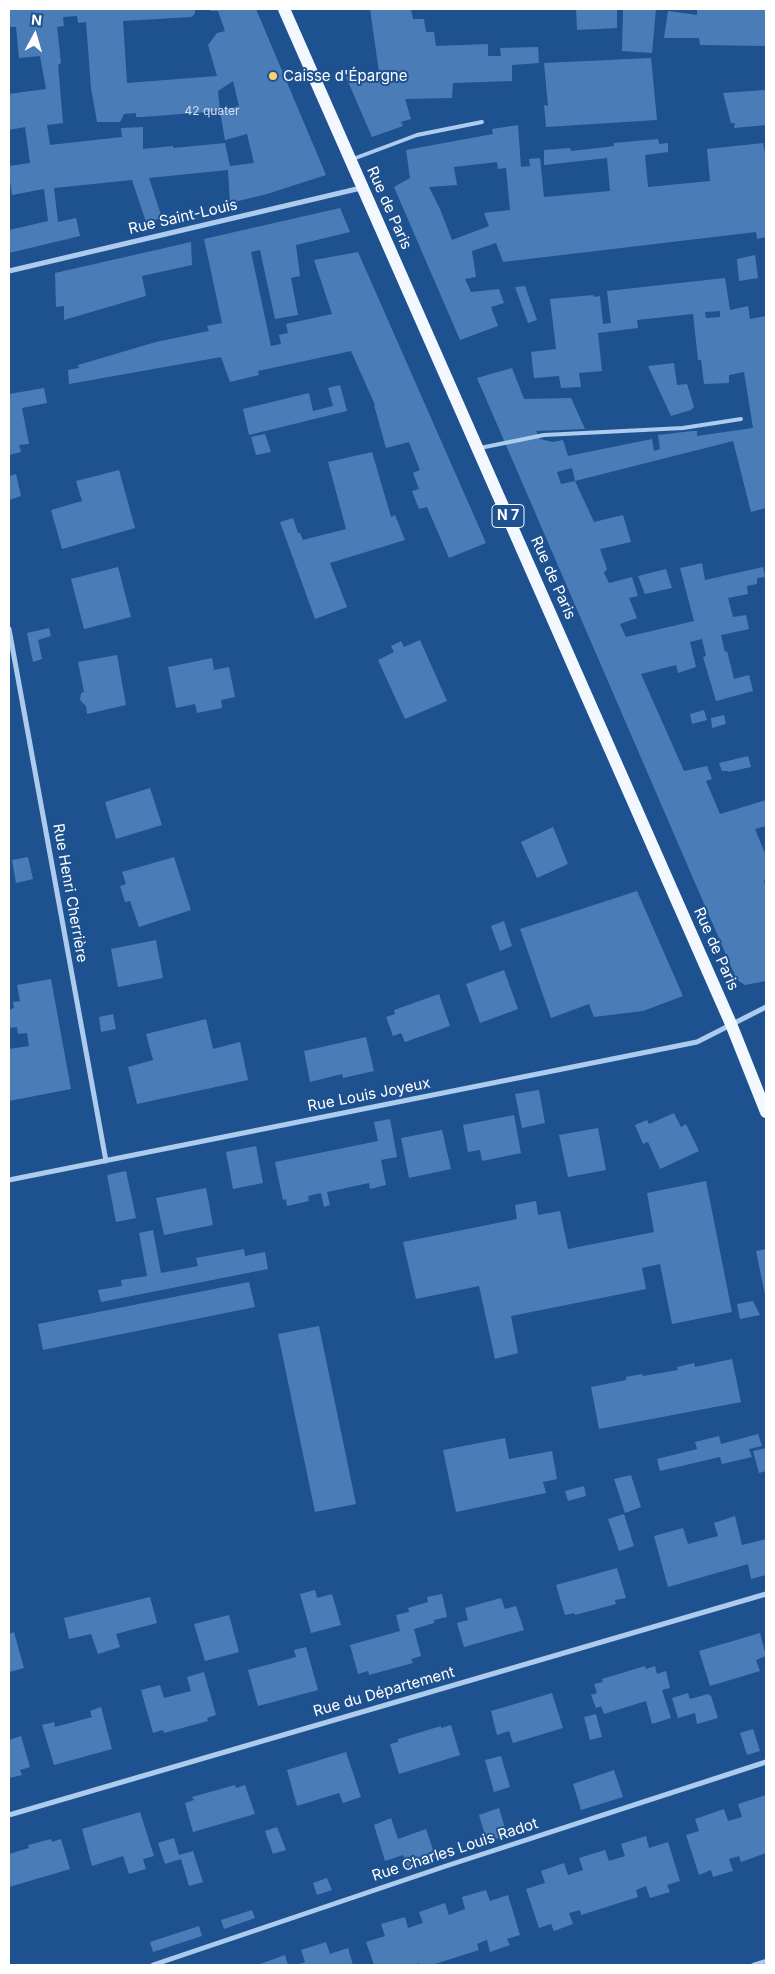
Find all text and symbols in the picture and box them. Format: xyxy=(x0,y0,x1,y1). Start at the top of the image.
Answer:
north arrow xyxy=(10,10,60,60)
text: N xyxy=(30,11,43,29)
place label: Caisse d'Épargne xyxy=(283,67,407,85)
marker: Caisse d'Épargne xyxy=(267,70,279,82)
house number: 42 quater xyxy=(185,104,239,118)
street label: Rue de Paris xyxy=(363,164,415,252)
street label: Rue Saint-Louis xyxy=(127,196,239,238)
road number: N 7 xyxy=(492,504,524,528)
street label: Rue de Paris xyxy=(527,534,579,622)
street label: Rue Henri Cherrière xyxy=(49,822,91,964)
street label: Rue de Paris xyxy=(690,905,742,993)
street label: Rue Louis Joyeux xyxy=(306,1074,432,1116)
street label: Rue du Département xyxy=(311,1663,457,1721)
street label: Rue Charles Louis Radot xyxy=(370,1815,540,1885)

